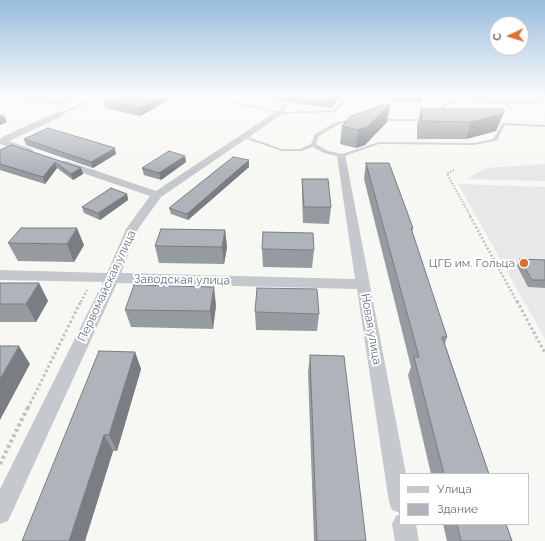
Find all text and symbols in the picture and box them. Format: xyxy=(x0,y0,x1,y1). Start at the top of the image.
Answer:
north arrow xyxy=(489,16,529,56)
text: С xyxy=(491,33,504,41)
street label: Первомайская улица xyxy=(75,228,139,344)
place label: ЦГБ им. Гольца xyxy=(429,256,515,270)
marker: ЦГБ им. Гольца xyxy=(518,257,530,269)
street label: Заводская улица xyxy=(134,272,230,288)
street label: Новая улица xyxy=(358,292,384,366)
legend xyxy=(399,473,529,525)
text: Улица xyxy=(437,482,472,496)
text: Здание xyxy=(437,502,478,516)

